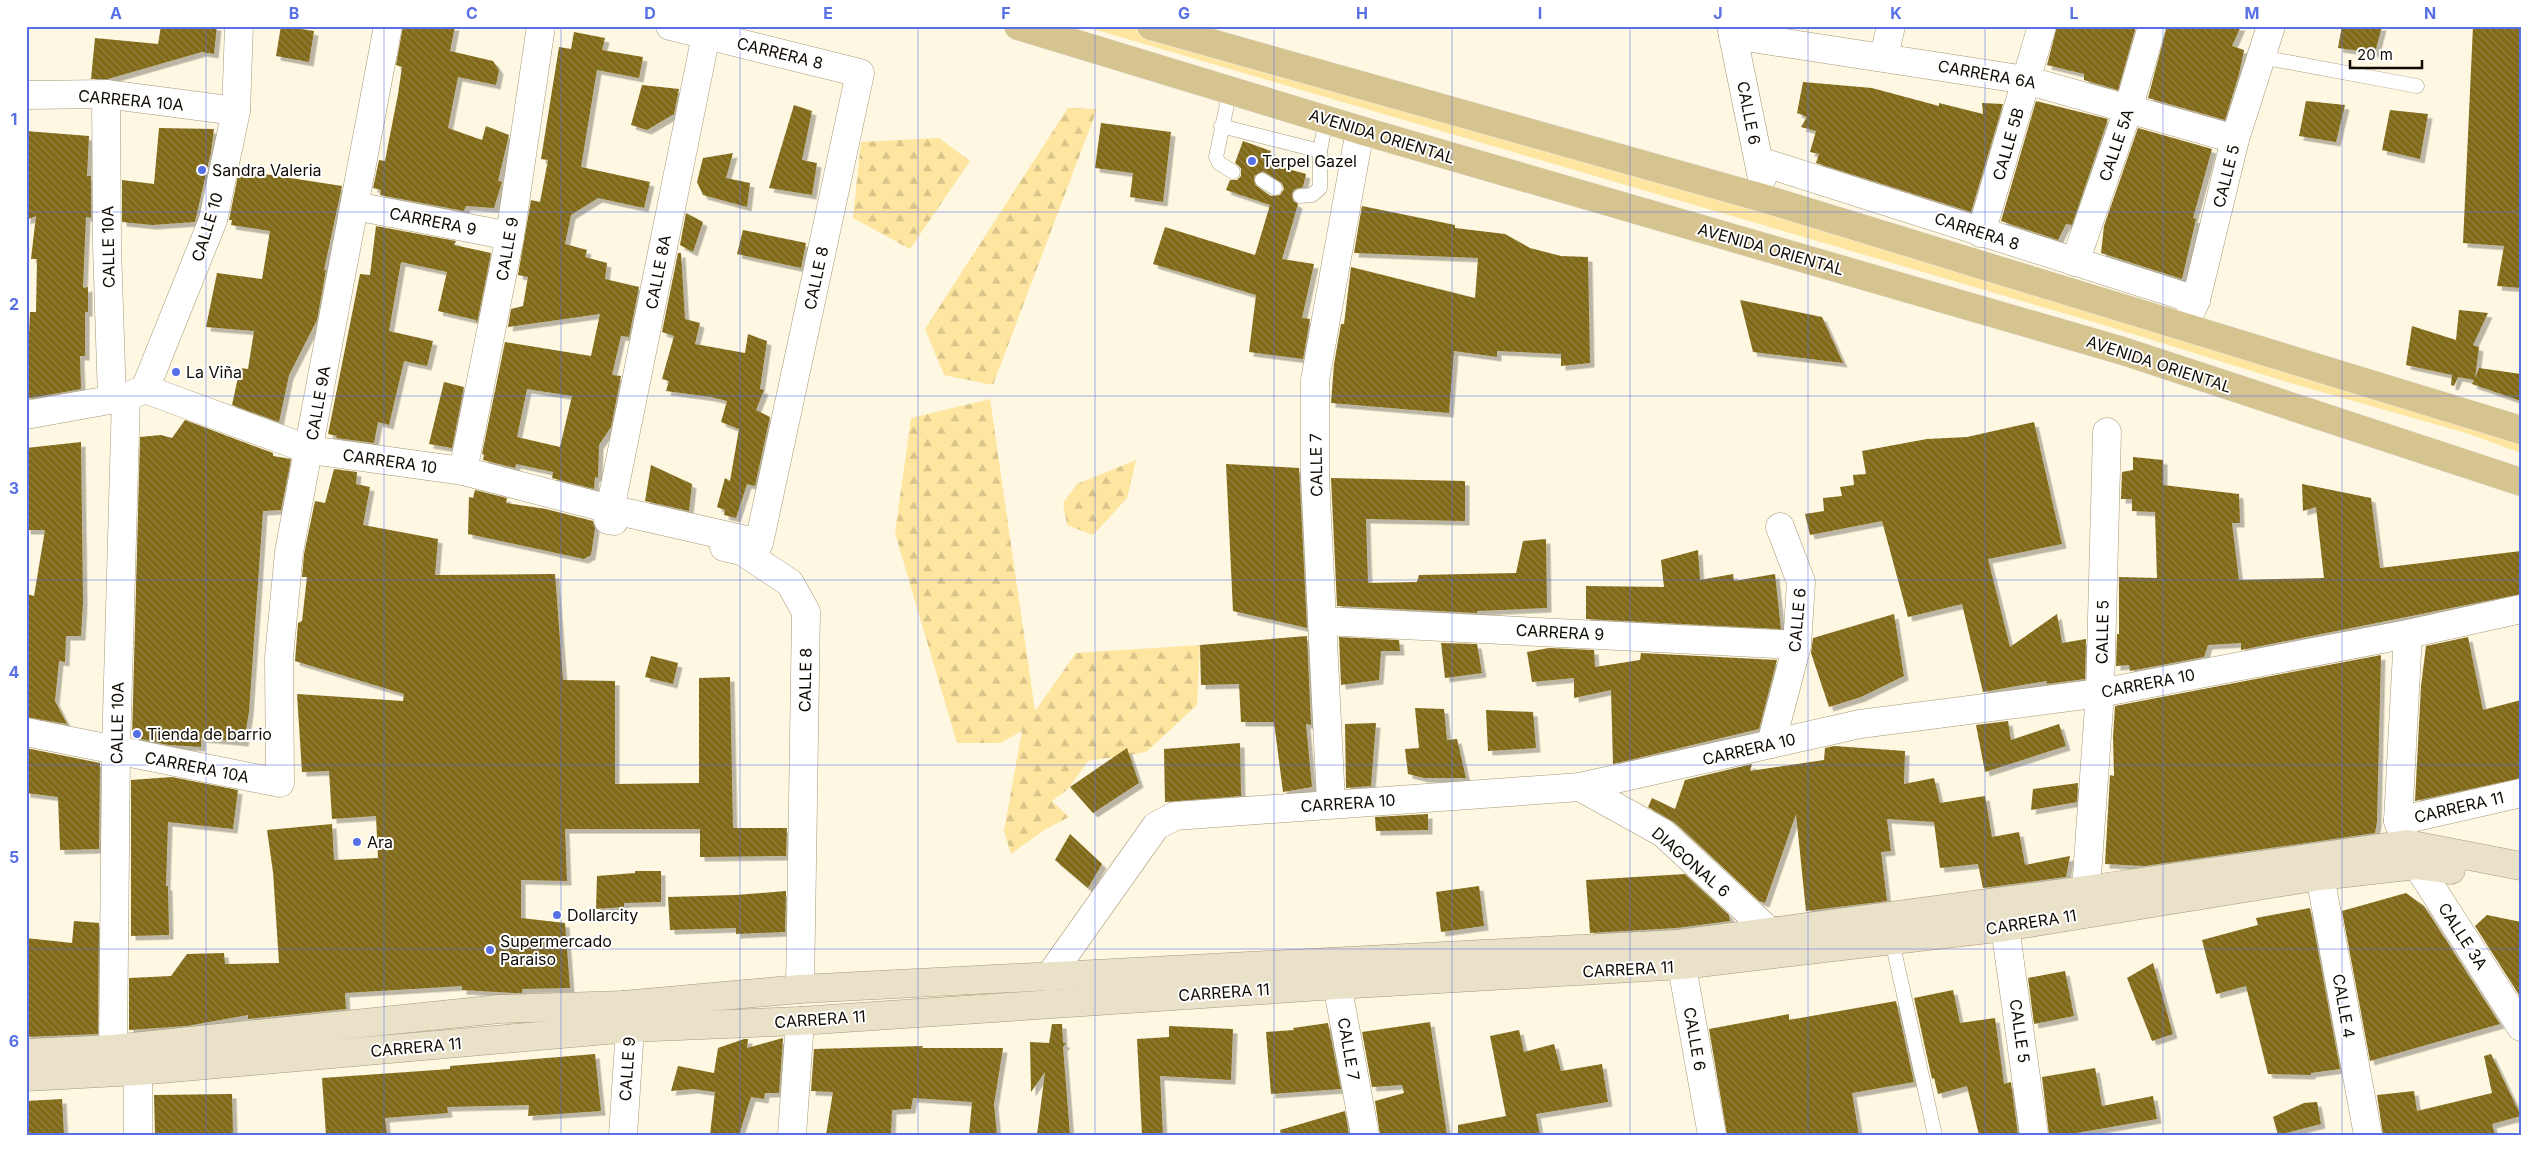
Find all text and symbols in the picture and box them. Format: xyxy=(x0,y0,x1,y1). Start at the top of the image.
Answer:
text: A xyxy=(110,3,122,23)
text: B xyxy=(289,3,299,23)
text: C xyxy=(466,3,478,23)
text: D xyxy=(644,3,656,23)
text: E xyxy=(823,3,833,23)
text: F xyxy=(1001,3,1011,23)
text: G xyxy=(1178,3,1190,23)
text: H xyxy=(1356,3,1368,23)
text: I xyxy=(1538,3,1542,23)
text: J xyxy=(1713,3,1723,23)
text: K xyxy=(1890,3,1902,23)
text: L xyxy=(2069,3,2079,23)
text: M xyxy=(2245,3,2259,23)
text: N xyxy=(2424,3,2436,23)
street label: CARRERA 8 xyxy=(735,33,825,73)
scale bar xyxy=(2350,38,2422,70)
text: 20 m xyxy=(2357,45,2393,64)
street label: CARRERA 6A xyxy=(1936,56,2038,92)
street label: CALLE 6 xyxy=(1733,79,1765,147)
street label: CARRERA 10A xyxy=(77,85,185,115)
street label: AVENIDA ORIENTAL xyxy=(1307,104,1457,168)
street label: CALLE 5B xyxy=(1988,105,2028,183)
street label: CALLE 5A xyxy=(2094,106,2138,184)
text: 1 xyxy=(11,109,17,129)
street label: CALLE 5 xyxy=(2209,142,2243,210)
place label: Terpel Gazel xyxy=(1262,151,1357,171)
marker: Terpel Gazel xyxy=(1246,155,1258,167)
place label: Sandra Valeria xyxy=(212,160,322,180)
marker: Sandra Valeria xyxy=(196,164,208,176)
street label: CALLE 10 xyxy=(187,190,227,264)
street label: CARRERA 9 xyxy=(388,203,478,239)
street label: CALLE 10A xyxy=(97,206,119,288)
street label: CARRERA 8 xyxy=(1932,208,2022,254)
street label: CALLE 9 xyxy=(492,215,522,283)
street label: AVENIDA ORIENTAL xyxy=(1696,219,1846,279)
street label: CALLE 8A xyxy=(641,233,675,311)
street label: CALLE 8 xyxy=(800,244,832,312)
text: 2 xyxy=(9,294,19,314)
street label: AVENIDA ORIENTAL xyxy=(2084,331,2234,397)
place label: La Viña xyxy=(186,362,242,382)
street label: CALLE 9A xyxy=(302,364,334,442)
marker: La Viña xyxy=(170,366,182,378)
street label: CALLE 7 xyxy=(1305,433,1327,497)
street label: CARRERA 10 xyxy=(342,444,438,478)
text: 3 xyxy=(9,478,19,498)
street label: CALLE 6 xyxy=(1784,587,1810,653)
street label: CALLE 5 xyxy=(2091,600,2113,664)
street label: CARRERA 9 xyxy=(1515,620,1605,644)
street label: CALLE 8 xyxy=(794,648,816,712)
text: 4 xyxy=(9,662,20,682)
street label: CARRERA 10 xyxy=(2099,664,2197,702)
street label: CALLE 10A xyxy=(106,682,128,764)
place label: Tienda de barrio xyxy=(147,724,272,744)
marker: Tienda de barrio xyxy=(131,728,143,740)
street label: CARRERA 10 xyxy=(1700,729,1798,769)
street label: CARRERA 10A xyxy=(143,747,251,787)
street label: CARRERA 11 xyxy=(2412,787,2506,827)
street label: CARRERA 10 xyxy=(1300,790,1396,816)
street label: DIAGONAL 6 xyxy=(1648,823,1734,901)
place label: Ara xyxy=(367,832,393,852)
marker: Ara xyxy=(351,836,363,848)
text: 5 xyxy=(9,847,19,867)
street label: CALLE 3A xyxy=(2434,899,2492,973)
place label: Dollarcity xyxy=(567,905,638,925)
street label: CARRERA 11 xyxy=(1984,905,2078,939)
marker: Dollarcity xyxy=(551,909,563,921)
place label: Supermercado Paraiso xyxy=(500,931,612,969)
marker: Supermercado Paraiso xyxy=(484,944,496,956)
street label: CARRERA 11 xyxy=(1582,957,1674,981)
street label: CALLE 4 xyxy=(2329,972,2359,1040)
street label: CARRERA 11 xyxy=(1178,979,1270,1005)
street label: CALLE 5 xyxy=(2006,998,2034,1064)
street label: CALLE 6 xyxy=(1680,1005,1710,1073)
street label: CARRERA 11 xyxy=(774,1006,866,1032)
street label: CALLE 7 xyxy=(1334,1016,1364,1082)
text: 6 xyxy=(9,1031,19,1051)
street label: CARRERA 11 xyxy=(370,1033,462,1061)
street label: CALLE 9 xyxy=(615,1036,639,1102)

